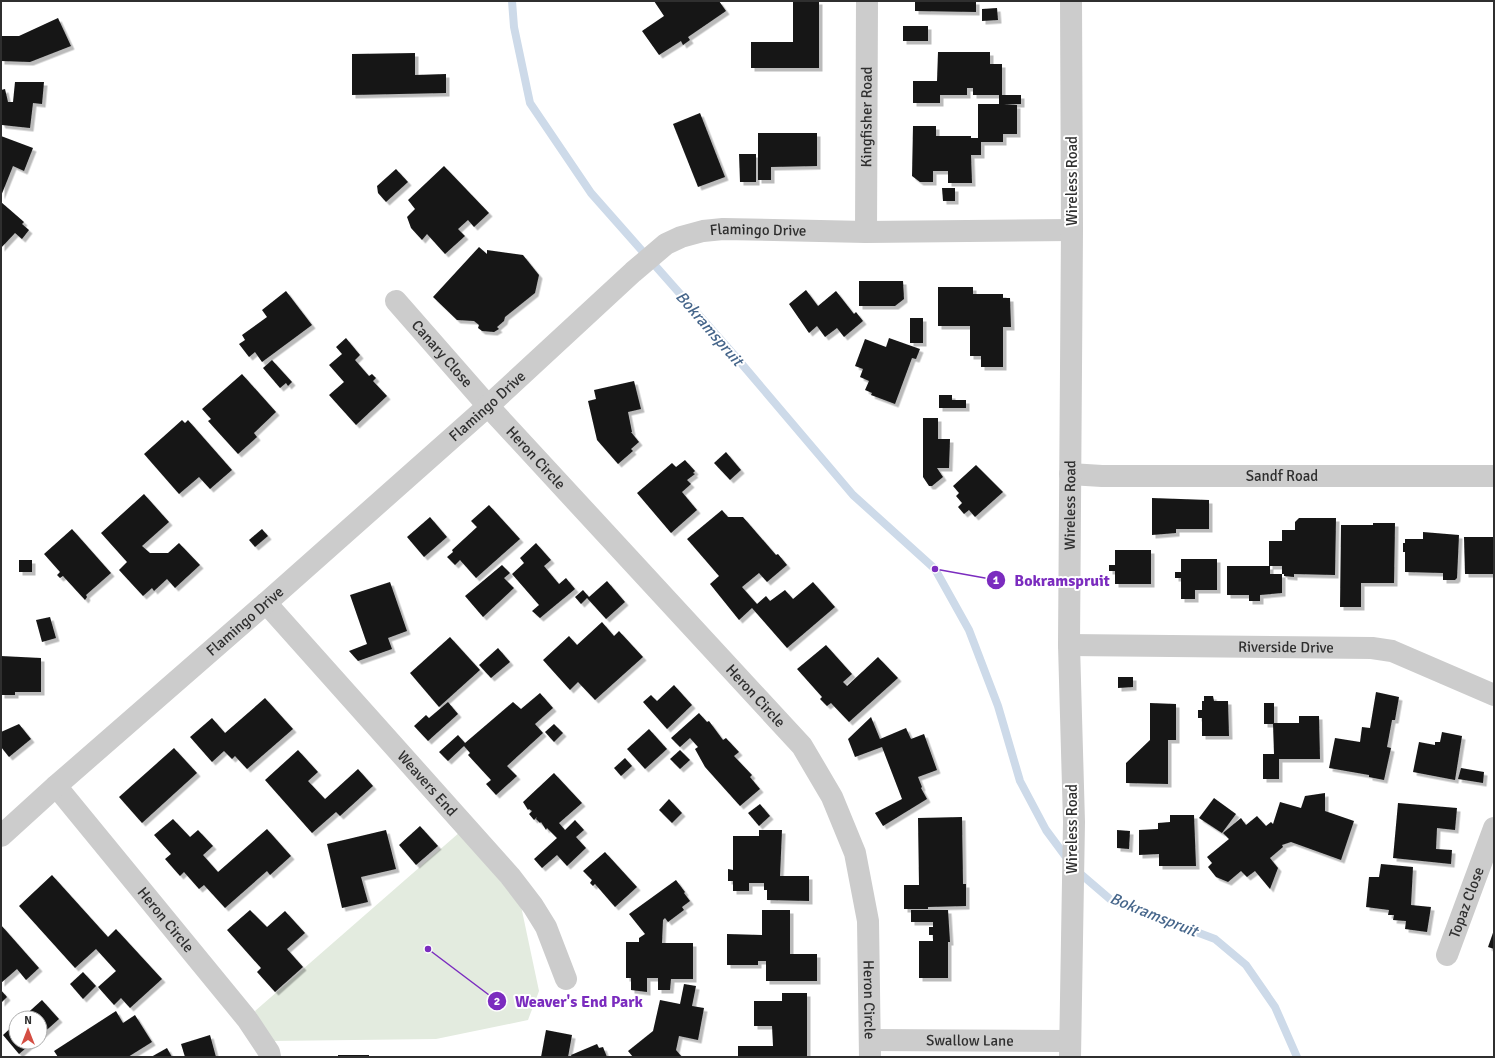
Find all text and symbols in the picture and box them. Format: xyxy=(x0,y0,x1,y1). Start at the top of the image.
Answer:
street label: Kingfisher Road xyxy=(857,66,876,168)
street label: Wireless Road xyxy=(1063,136,1081,226)
street label: Flamingo Drive xyxy=(709,220,807,240)
water label: Bokramspruit xyxy=(671,287,749,372)
street label: Canary Close xyxy=(408,316,477,391)
street label: Flamingo Drive xyxy=(445,367,529,445)
street label: Heron Circle xyxy=(502,422,569,493)
street label: Wireless Road xyxy=(1061,460,1079,550)
street label: Sandf Road xyxy=(1246,467,1318,485)
callout: Bokramspruit xyxy=(986,566,1118,594)
text: Bokramspruit xyxy=(1014,571,1110,591)
text: 1 xyxy=(993,573,1000,588)
street label: Flamingo Drive xyxy=(203,583,287,660)
street label: Riverside Drive xyxy=(1238,638,1334,657)
street label: Heron Circle xyxy=(722,660,789,731)
street label: Weavers End xyxy=(393,747,461,820)
street label: Wireless Road xyxy=(1063,784,1081,874)
street label: Topaz Close xyxy=(1445,864,1488,941)
street label: Heron Circle xyxy=(134,883,198,956)
water label: Bokramspruit xyxy=(1107,888,1203,942)
street label: Heron Circle xyxy=(860,960,879,1039)
callout: Weaver's End Park xyxy=(487,987,651,1015)
text: Weaver's End Park xyxy=(515,992,644,1012)
text: 2 xyxy=(494,994,500,1009)
north arrow xyxy=(8,1010,48,1050)
text: N xyxy=(24,1014,32,1027)
street label: Swallow Lane xyxy=(926,1031,1014,1050)

